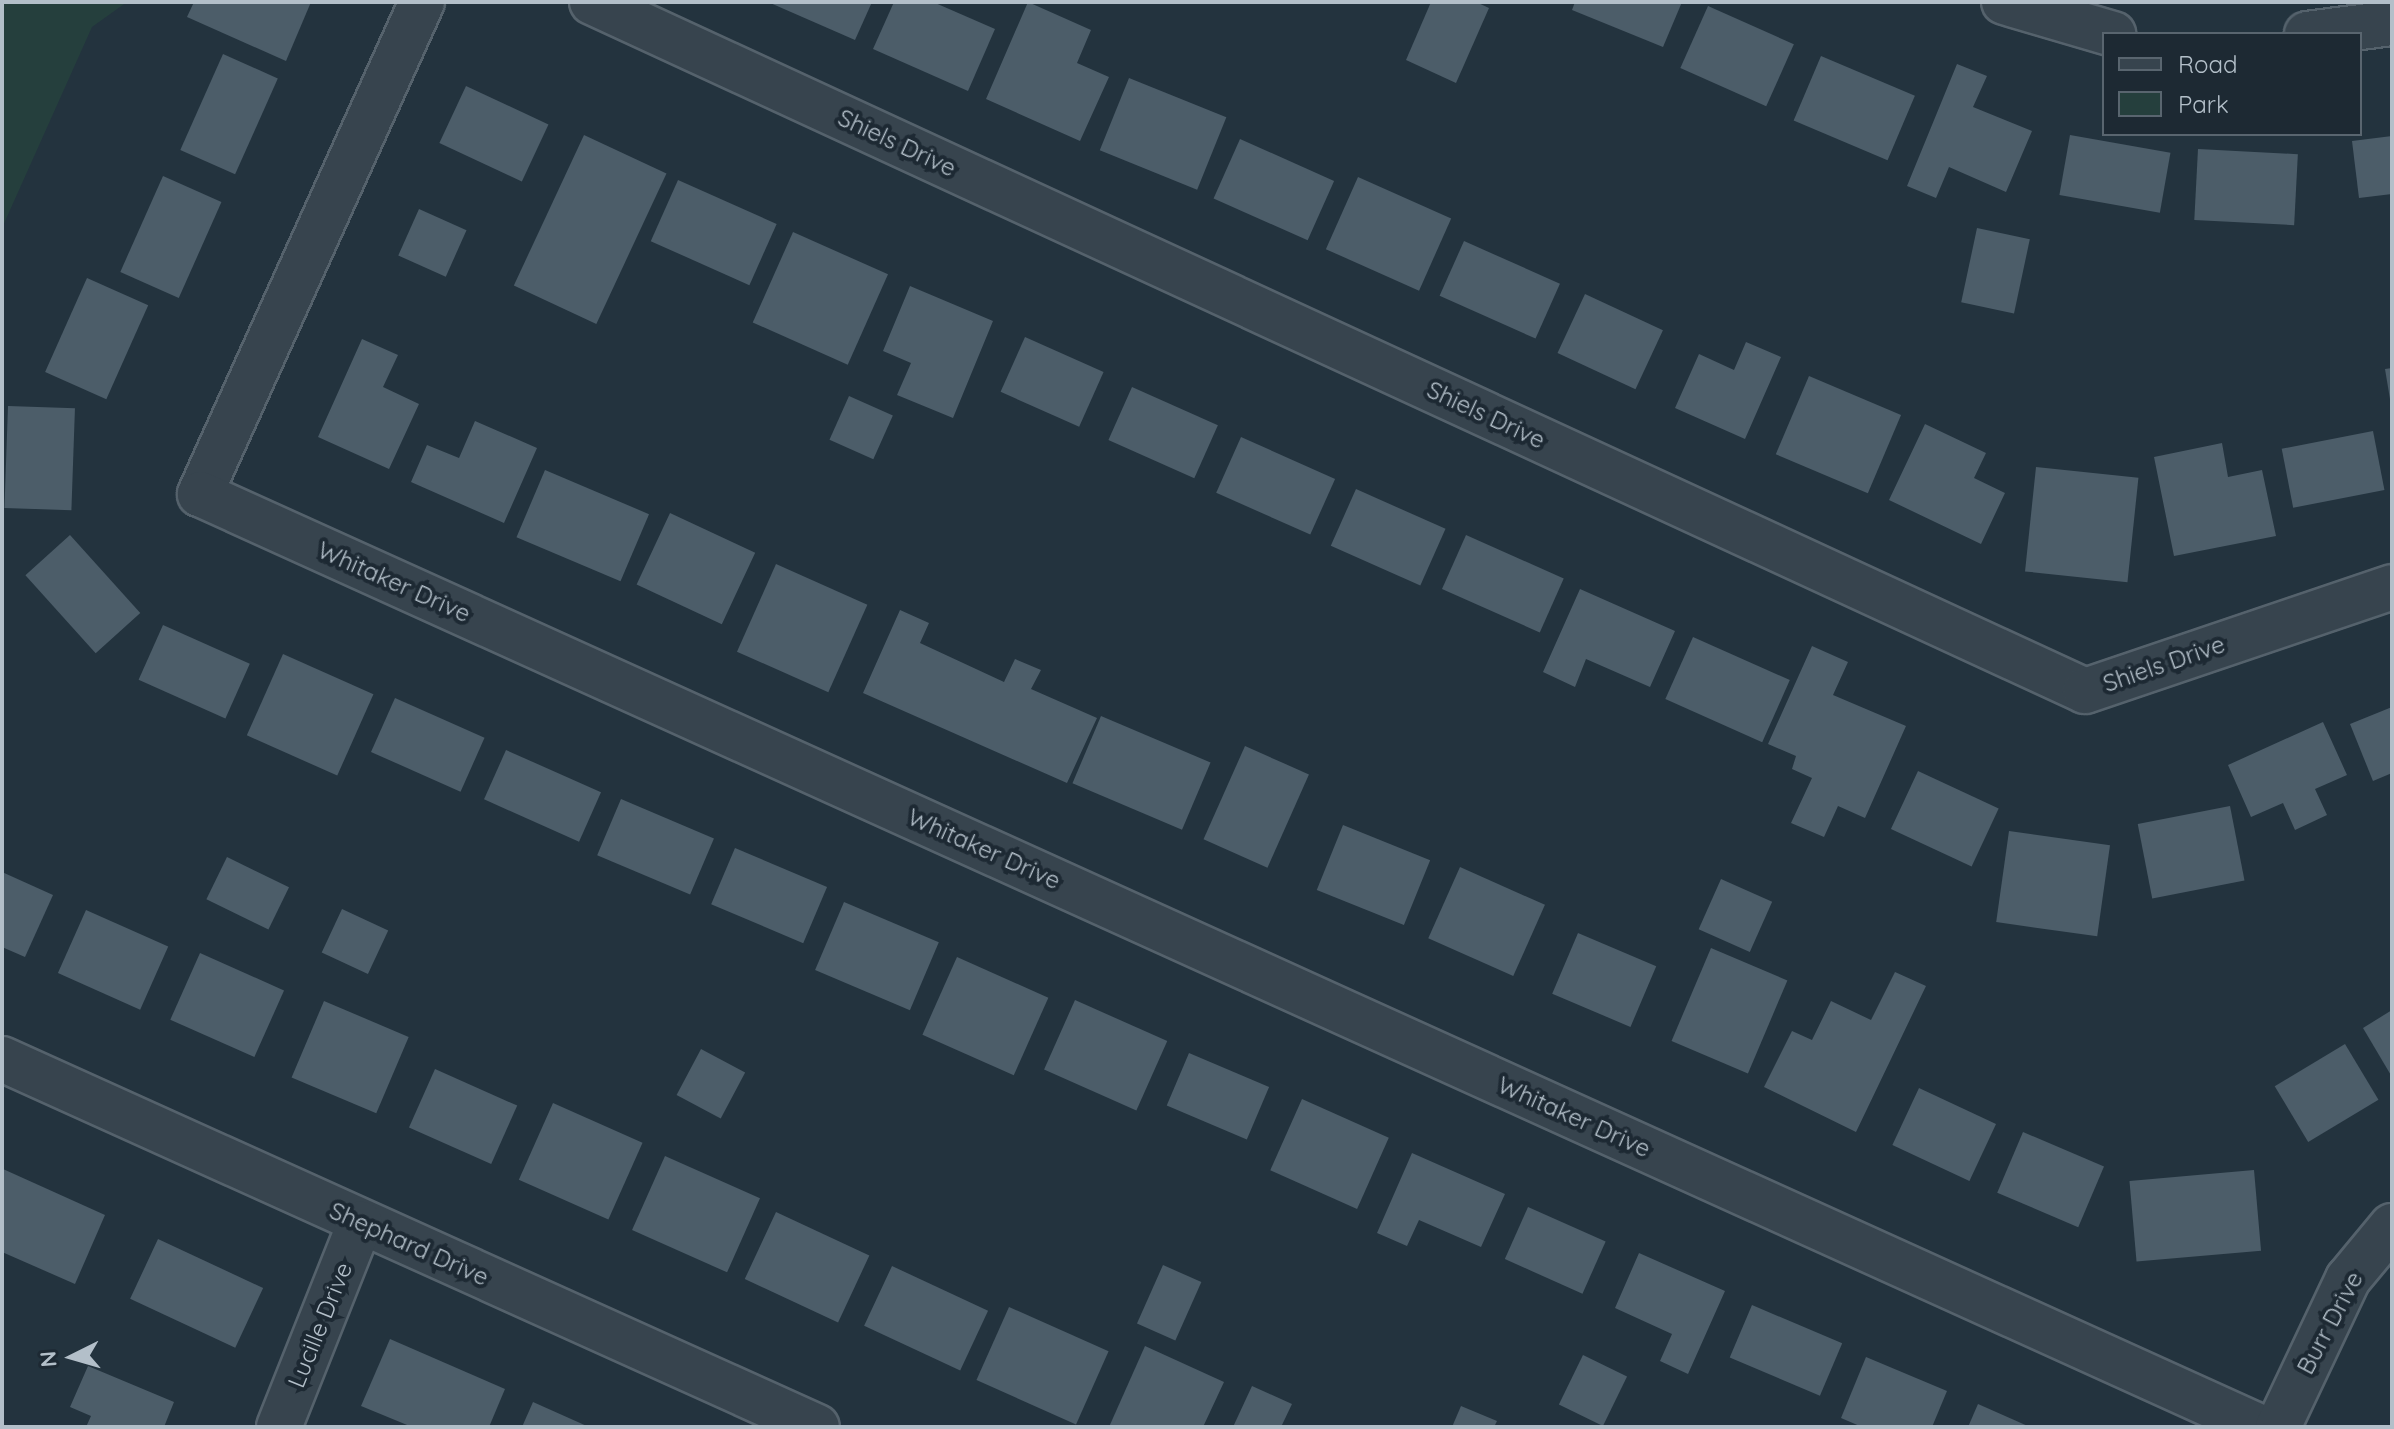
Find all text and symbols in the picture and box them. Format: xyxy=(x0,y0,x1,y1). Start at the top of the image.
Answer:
legend xyxy=(2102,32,2362,136)
text: Road xyxy=(2178,49,2238,79)
text: Park xyxy=(2178,89,2229,119)
street label: Shiels Drive xyxy=(833,103,961,183)
street label: Shiels Drive xyxy=(1422,375,1550,455)
street label: Whitaker Drive xyxy=(313,535,475,629)
street label: Shiels Drive xyxy=(2099,630,2229,698)
street label: Whitaker Drive xyxy=(903,802,1065,896)
street label: Whitaker Drive xyxy=(1493,1070,1655,1164)
street label: Shephard Drive xyxy=(325,1196,493,1292)
street label: Lucille Drive xyxy=(282,1258,358,1392)
street label: Burr Drive xyxy=(2291,1267,2369,1379)
north arrow xyxy=(32,1317,112,1397)
text: N xyxy=(33,1350,63,1368)

